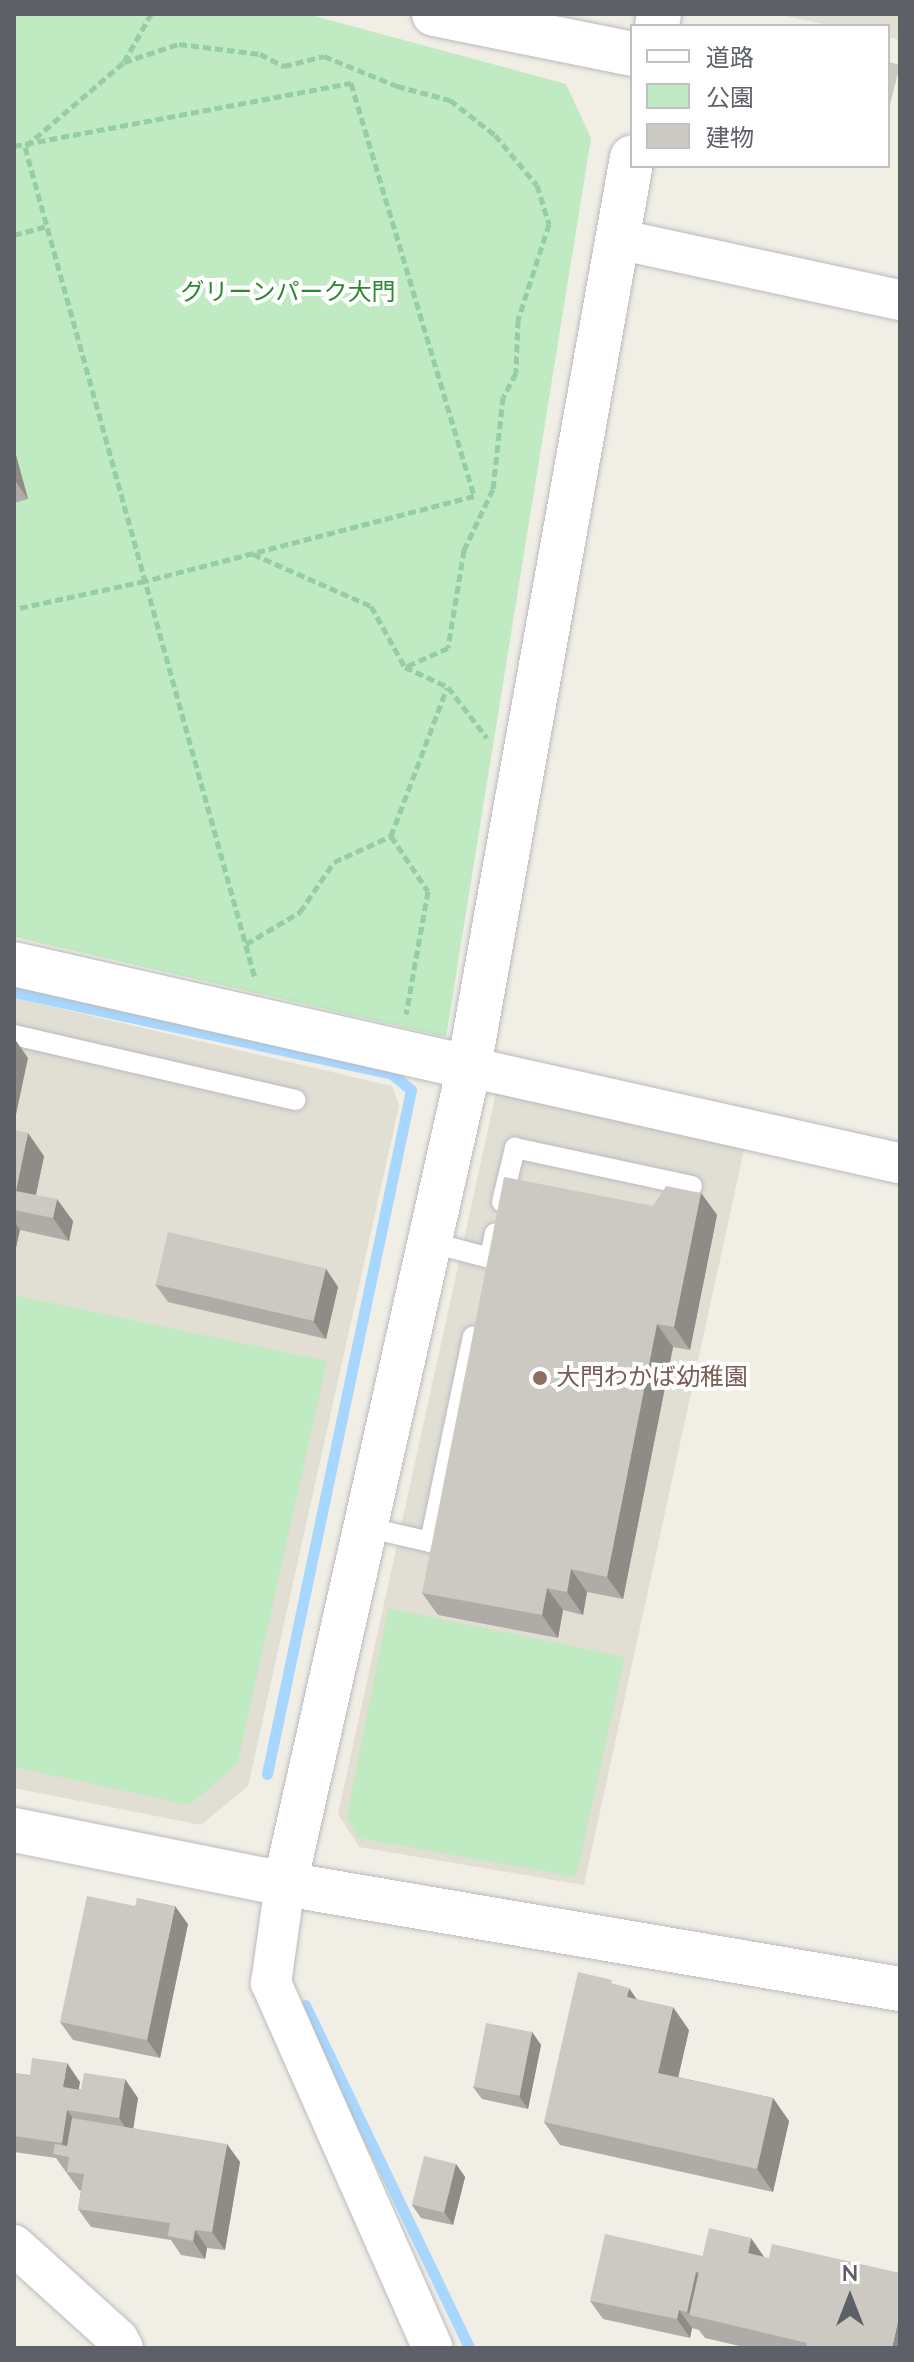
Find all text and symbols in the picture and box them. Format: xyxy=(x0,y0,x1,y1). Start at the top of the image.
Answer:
legend xyxy=(630,24,890,168)
text: 道路 xyxy=(706,42,754,74)
text: 公園 xyxy=(706,82,754,114)
text: 建物 xyxy=(706,122,754,154)
park label: グリーンパーク大門 xyxy=(180,279,396,307)
place label: 大門わかば幼稚園 xyxy=(556,1364,748,1392)
marker: 大門わかば幼稚園 xyxy=(531,1369,549,1387)
north arrow xyxy=(810,2258,890,2338)
text: N xyxy=(842,2259,858,2289)

